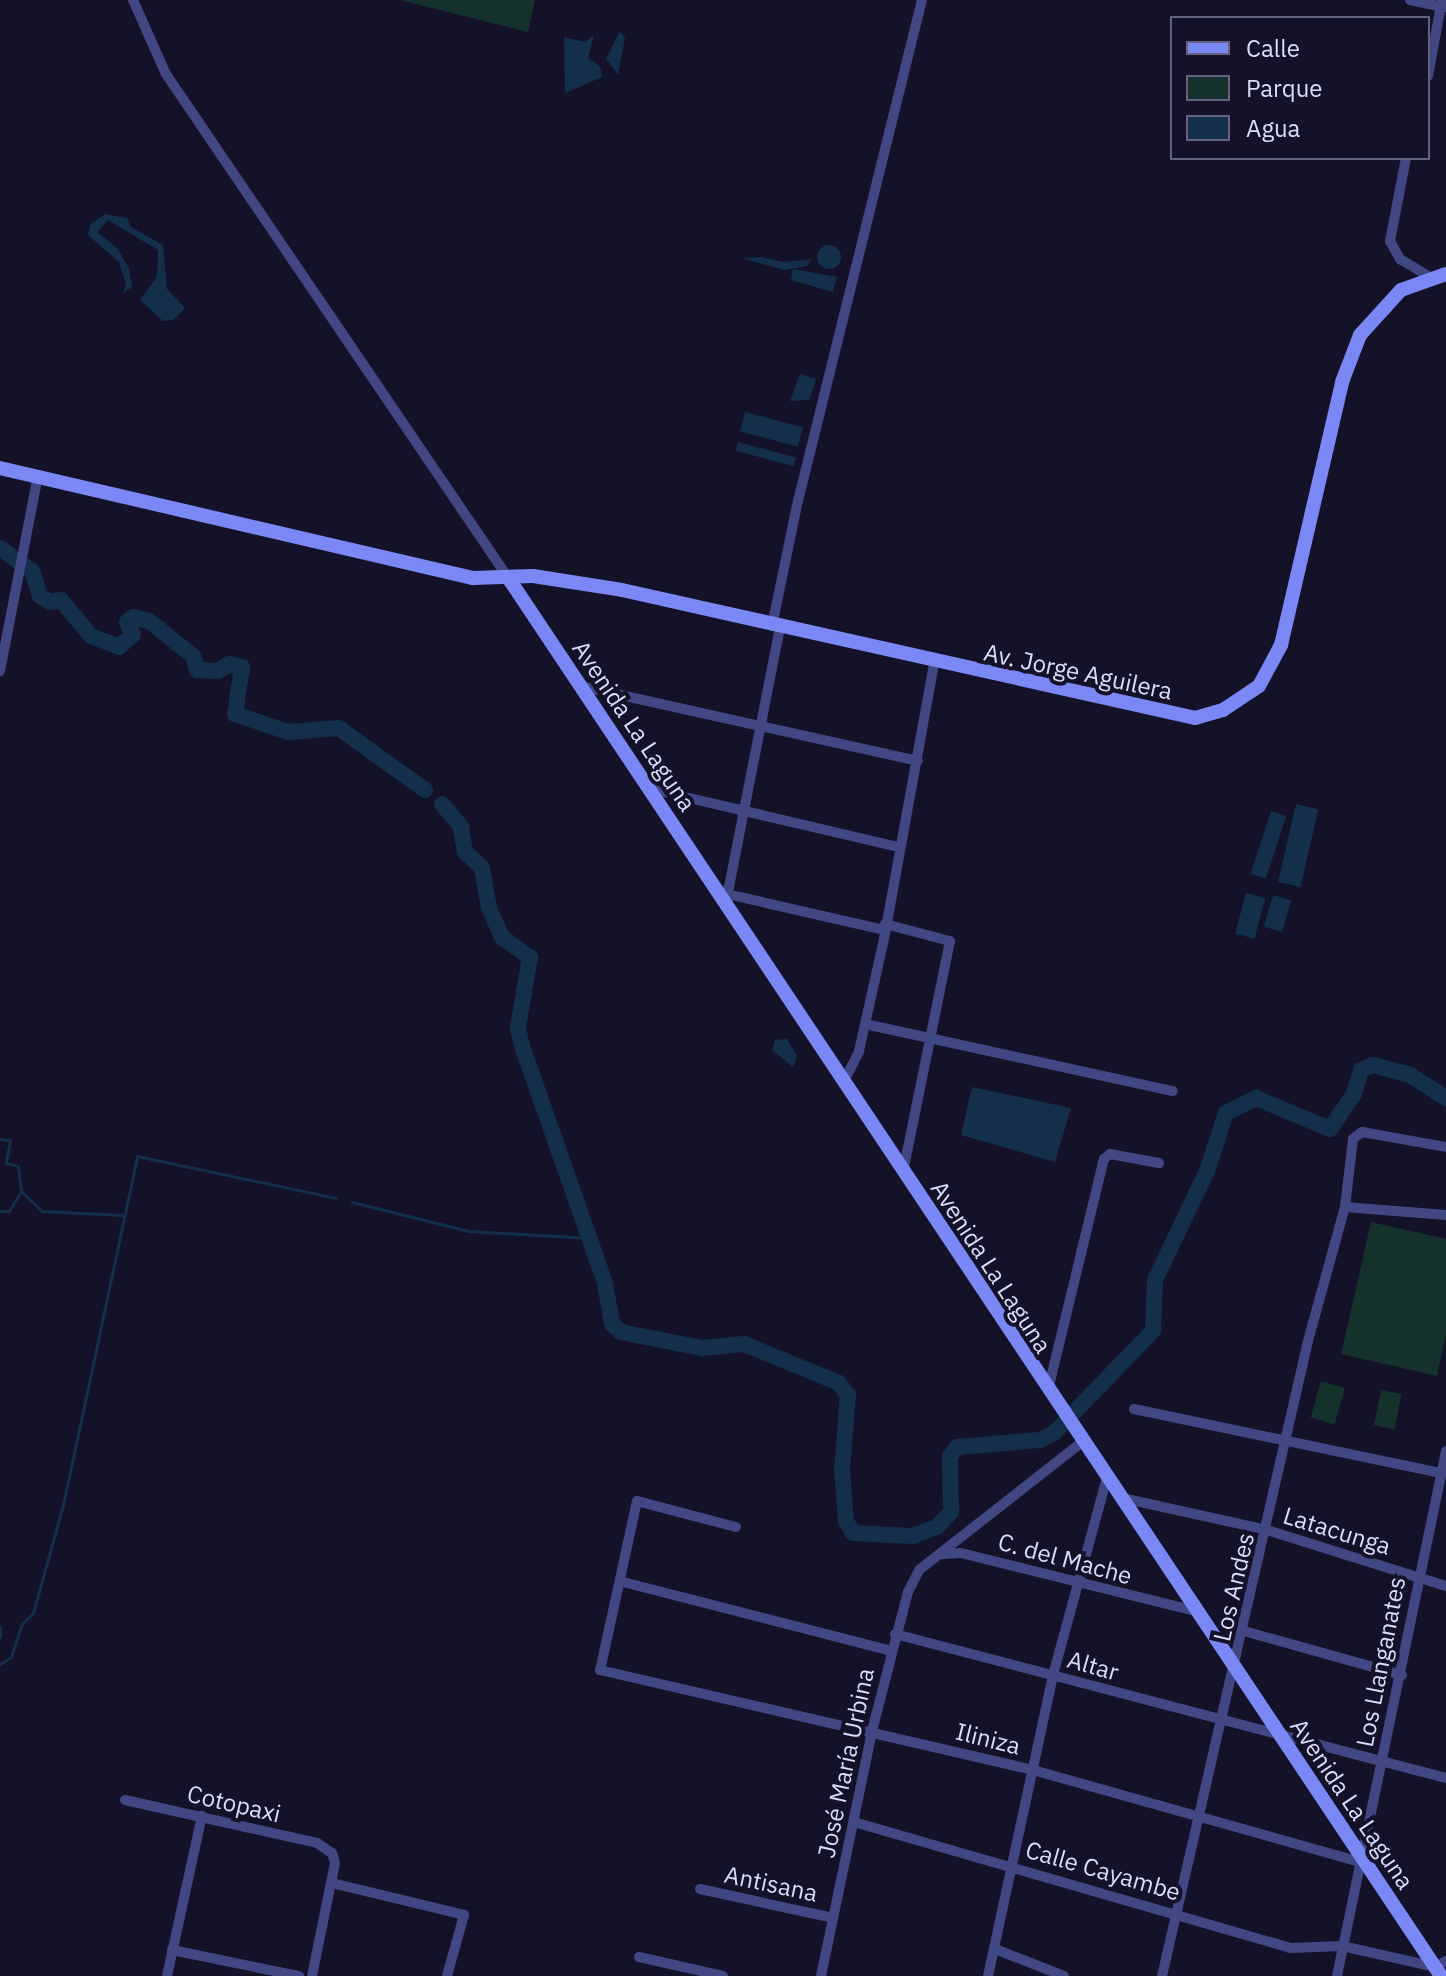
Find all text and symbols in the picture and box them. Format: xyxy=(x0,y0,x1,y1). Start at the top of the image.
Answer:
legend xyxy=(1170,16,1430,160)
text: Calle xyxy=(1246,32,1300,64)
text: Parque xyxy=(1246,72,1323,104)
text: Agua xyxy=(1246,112,1300,144)
street label: Avenida La Laguna xyxy=(566,635,702,817)
street label: Av. Jorge Aguilera xyxy=(981,638,1175,706)
street label: Avenida La Laguna xyxy=(925,1175,1057,1359)
street label: Latacunga xyxy=(1280,1501,1394,1561)
street label: C. del Mache xyxy=(995,1527,1135,1591)
street label: Los Andes xyxy=(1208,1530,1260,1644)
street label: Los Llanganates xyxy=(1350,1575,1412,1749)
street label: Altar xyxy=(1064,1645,1122,1687)
street label: José María Urbina xyxy=(812,1665,880,1861)
street label: Avenida La Laguna xyxy=(1284,1713,1420,1895)
street label: Iliniza xyxy=(953,1717,1023,1761)
street label: Cotopaxi xyxy=(184,1779,284,1829)
street label: Calle Cayambe xyxy=(1022,1835,1184,1907)
street label: Antisana xyxy=(722,1860,820,1908)

